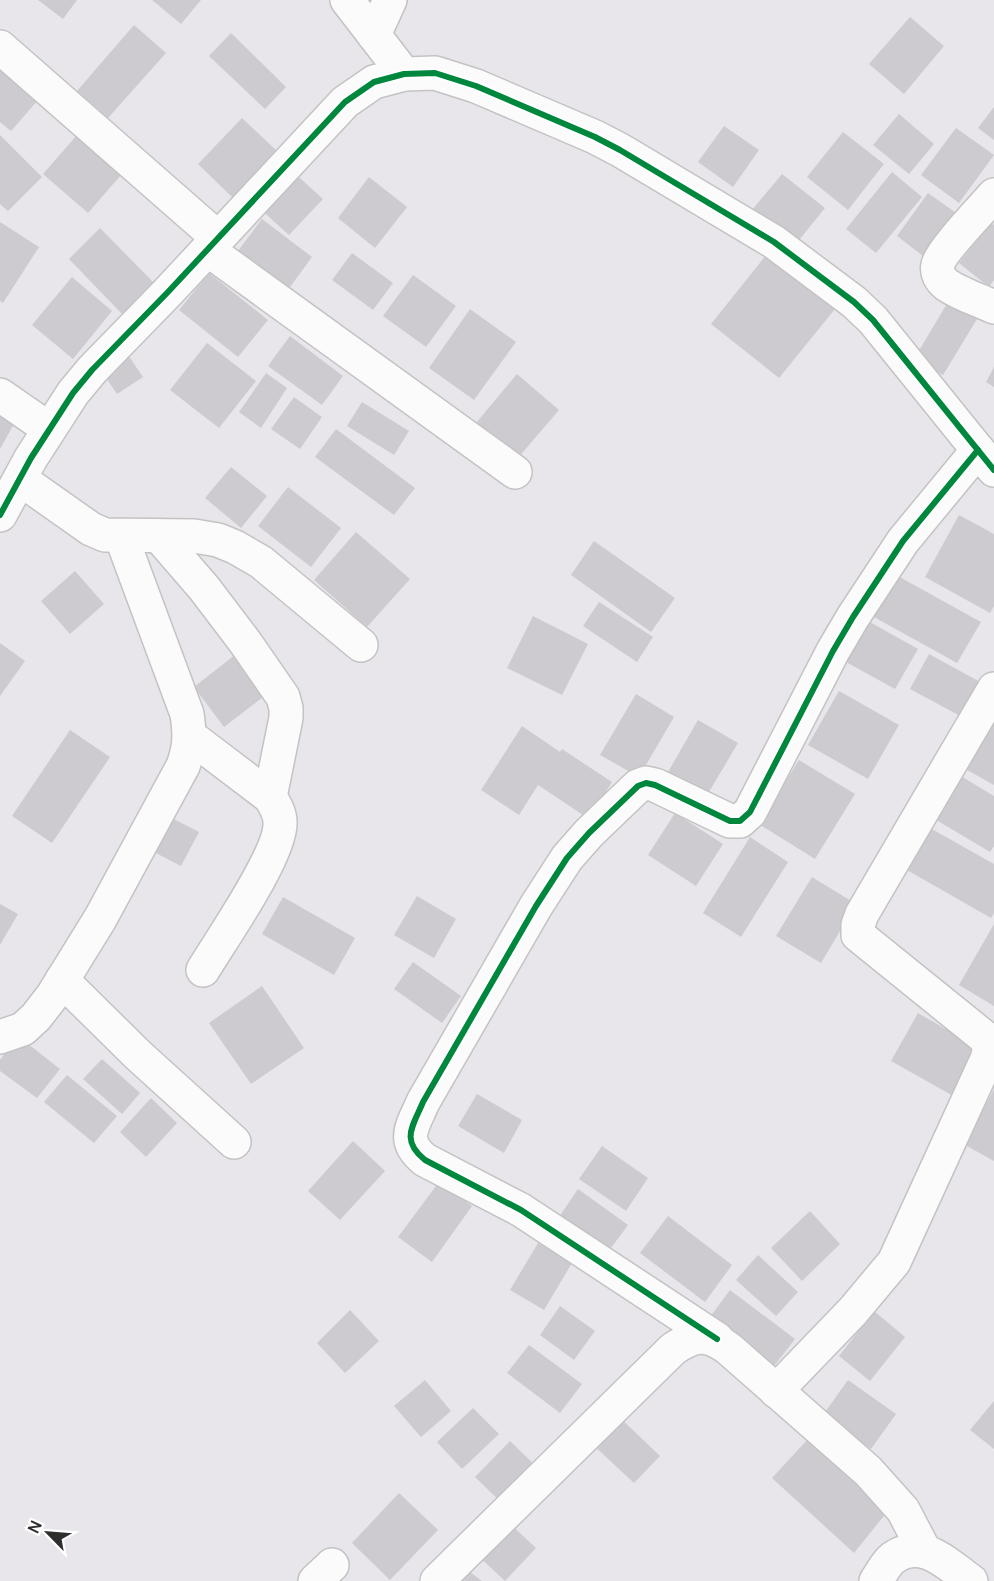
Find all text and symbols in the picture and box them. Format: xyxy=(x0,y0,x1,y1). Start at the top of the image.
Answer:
north arrow xyxy=(18,1503,78,1563)
text: N xyxy=(22,1517,47,1537)

